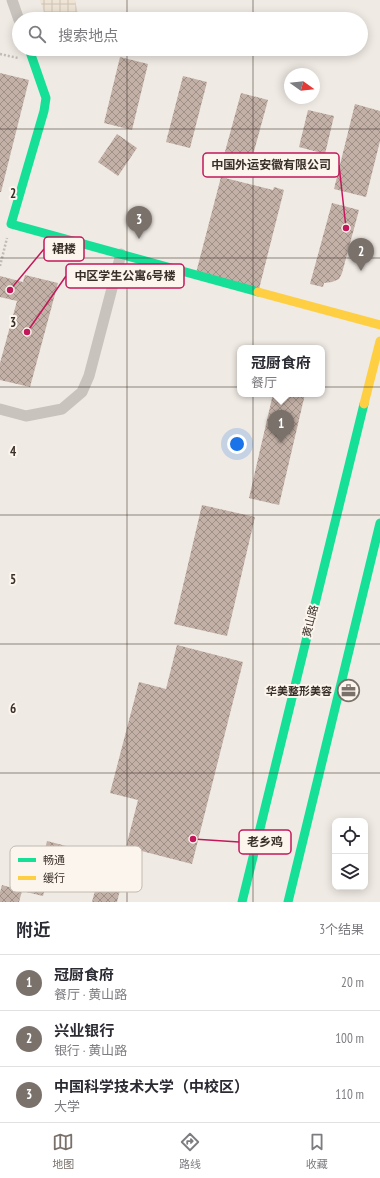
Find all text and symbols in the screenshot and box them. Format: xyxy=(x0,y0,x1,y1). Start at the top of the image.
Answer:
search box xyxy=(12,12,368,56)
icon: search xyxy=(26,23,48,45)
text: 搜索地点 xyxy=(58,26,118,45)
north arrow xyxy=(284,68,320,104)
callout: 中国外运安徽有限公司 xyxy=(203,153,339,177)
text: 中国外运安徽有限公司 xyxy=(211,157,331,172)
text: 2 xyxy=(10,185,16,202)
pin: 3 xyxy=(126,206,152,239)
callout: 裙楼 xyxy=(44,237,84,261)
pin: 2 xyxy=(348,238,374,271)
text: 裙楼 xyxy=(52,241,76,256)
callout: 中区学生公寓6号楼 xyxy=(66,264,184,288)
text: 中区学生公寓6号楼 xyxy=(74,268,176,283)
text: 3 xyxy=(10,314,16,331)
popup xyxy=(237,345,325,397)
text: 冠厨食府 xyxy=(251,353,311,372)
text: 餐厅 xyxy=(251,374,277,391)
pin: 1 xyxy=(268,410,294,443)
your location xyxy=(227,434,247,454)
text: 4 xyxy=(10,443,17,460)
text: 5 xyxy=(10,571,16,588)
street label: 黄山路 xyxy=(299,603,321,639)
office icon: 华美整形美容 xyxy=(335,678,361,704)
place label: 华美整形美容 xyxy=(266,684,332,698)
text: 6 xyxy=(10,700,16,717)
map controls xyxy=(332,818,368,890)
button: locate xyxy=(332,818,368,854)
callout: 老乡鸡 xyxy=(239,830,291,854)
text: 老乡鸡 xyxy=(247,834,283,849)
legend xyxy=(10,846,142,892)
text: 畅通 xyxy=(43,853,65,867)
button: layers xyxy=(332,854,368,890)
text: 缓行 xyxy=(43,871,65,885)
text: 附近 xyxy=(16,919,50,941)
text: 3个结果 xyxy=(319,921,364,938)
text: 冠厨食府 xyxy=(54,965,114,984)
text: 1 xyxy=(26,974,32,991)
text: 20 m xyxy=(341,974,364,991)
text: 餐厅 · 黄山路 xyxy=(54,986,127,1003)
text: 兴业银行 xyxy=(54,1021,114,1040)
text: 2 xyxy=(26,1030,32,1047)
text: 100 m xyxy=(335,1030,364,1047)
text: 银行 · 黄山路 xyxy=(54,1042,127,1059)
text: 中国科学技术大学（中校区） xyxy=(54,1077,249,1096)
text: 3 xyxy=(26,1086,32,1103)
text: 110 m xyxy=(335,1086,364,1103)
text: 大学 xyxy=(54,1098,80,1115)
tab: 地图 xyxy=(52,1131,74,1171)
tab: 路线 xyxy=(179,1131,201,1171)
tab: 收藏 xyxy=(306,1131,328,1171)

